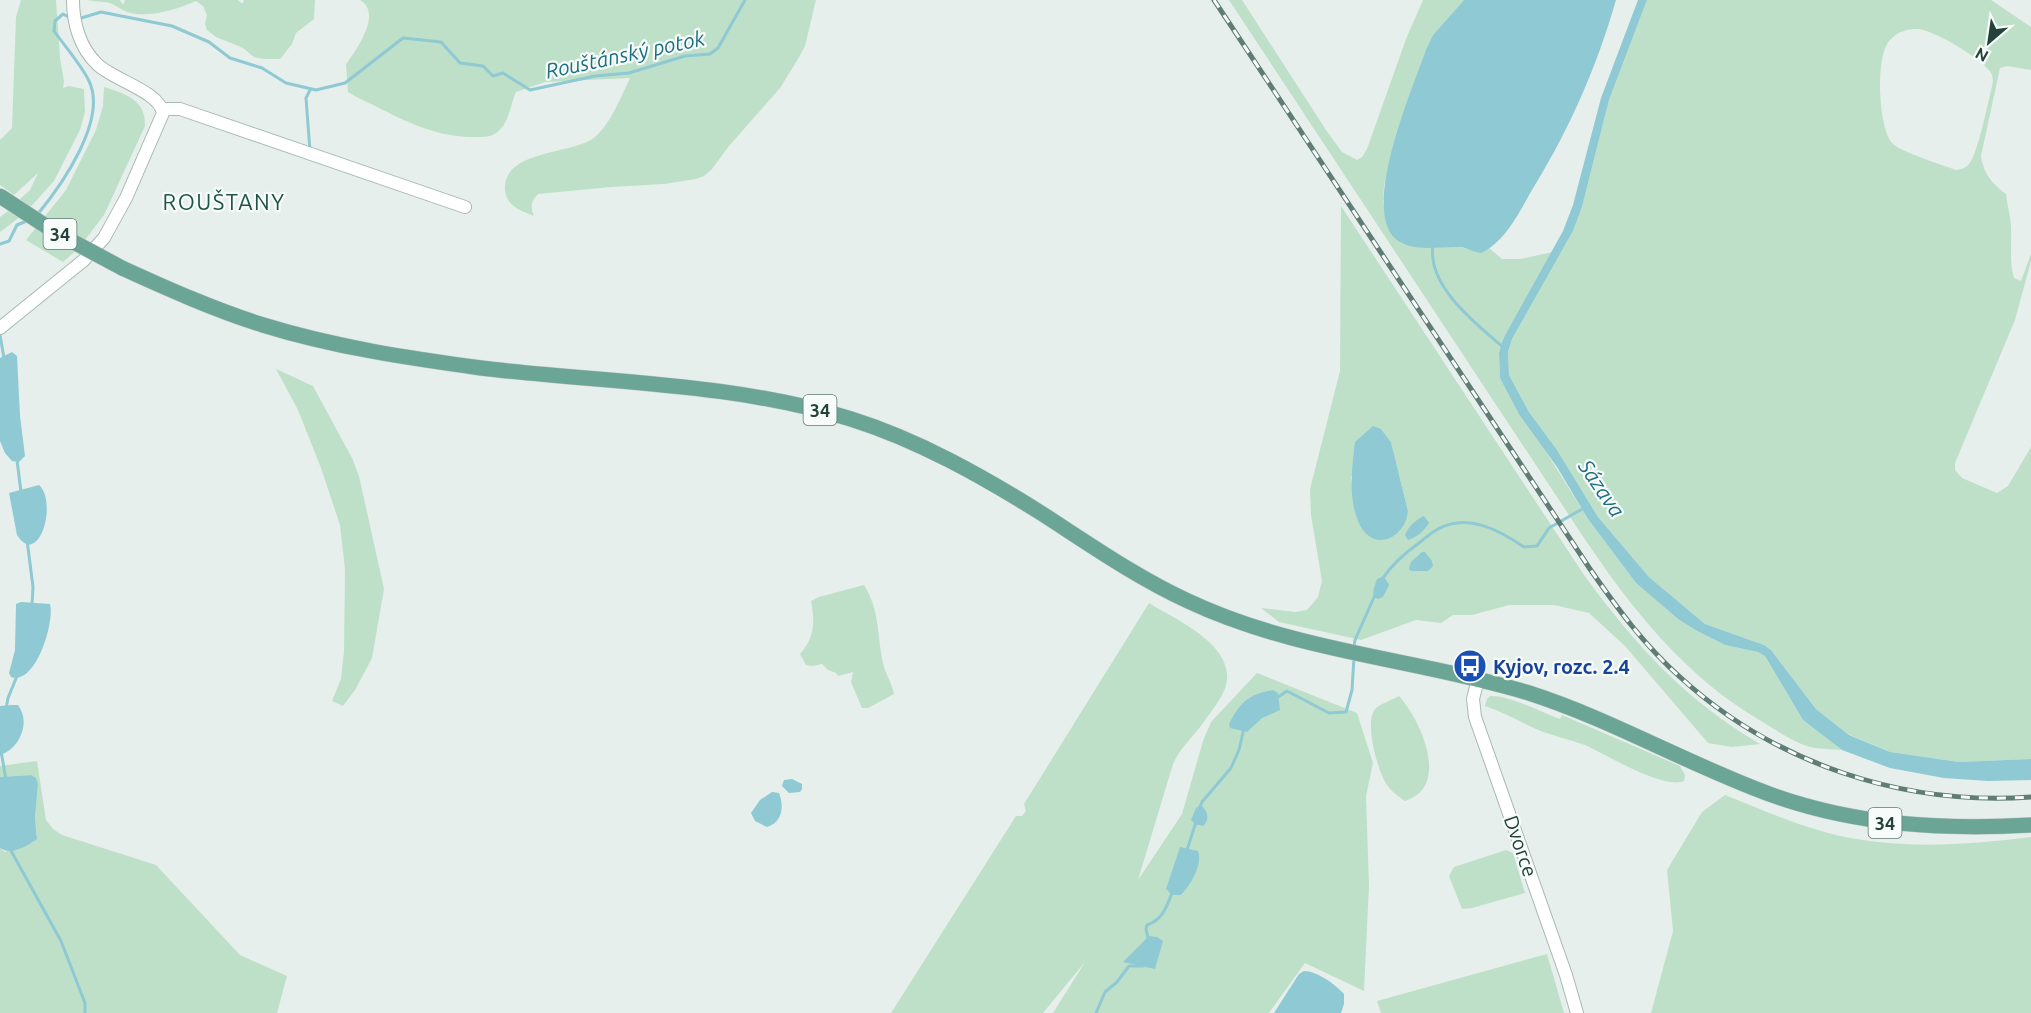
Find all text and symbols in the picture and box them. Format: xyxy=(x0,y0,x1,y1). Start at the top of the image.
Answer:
north arrow xyxy=(1959,12,2019,72)
water label: Rouštánský potok xyxy=(543,25,707,83)
text: N xyxy=(1972,44,1991,66)
district label: ROUŠTANY xyxy=(162,189,286,214)
road number: 34 xyxy=(44,219,76,249)
road number: 34 xyxy=(804,395,836,425)
water label: Sázava xyxy=(1574,454,1630,521)
bus stop icon: Kyjov, rozc. 2.4 xyxy=(1452,648,1488,684)
place label: Kyjov, rozc. 2.4 xyxy=(1493,655,1630,678)
road number: 34 xyxy=(1868,808,1902,838)
street label: Dvorce xyxy=(1500,812,1542,880)

